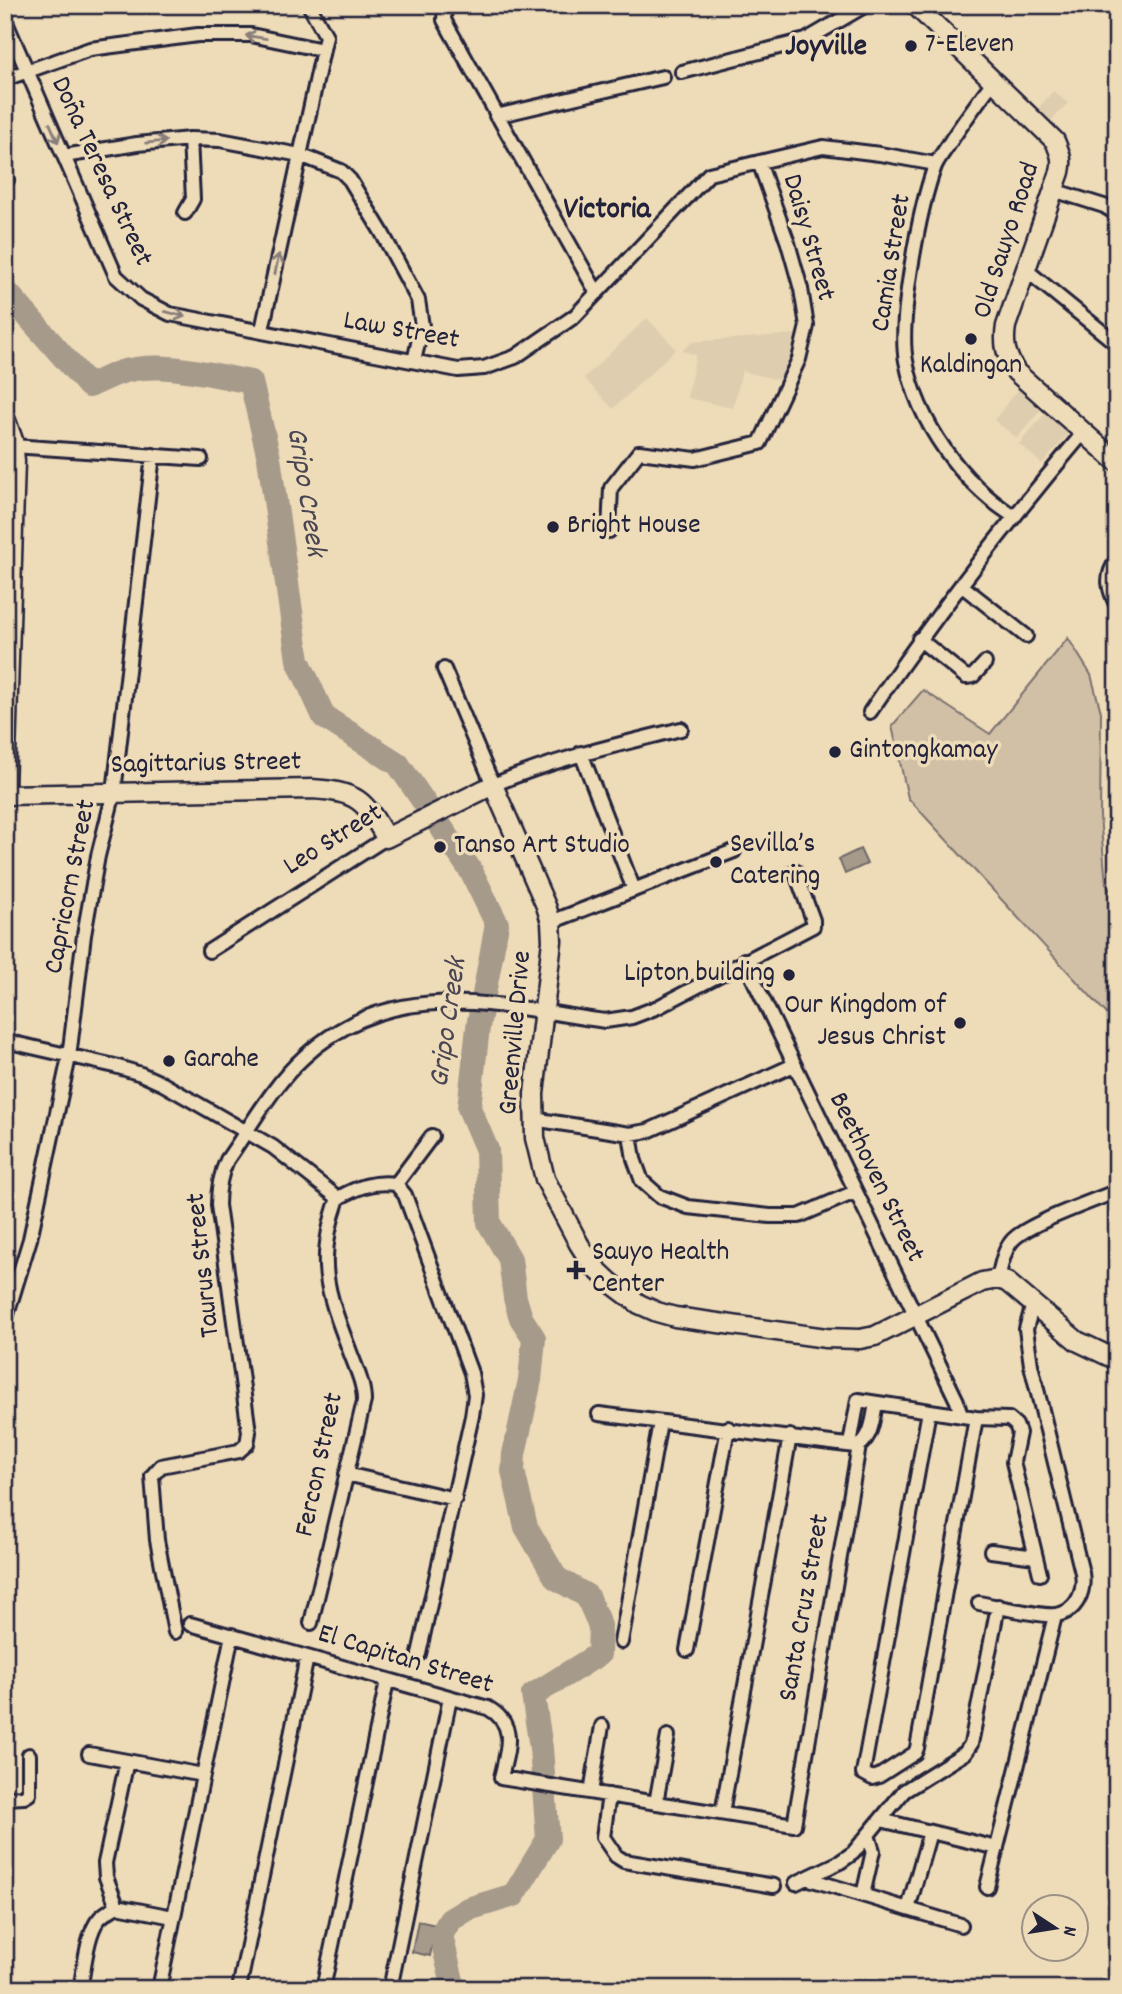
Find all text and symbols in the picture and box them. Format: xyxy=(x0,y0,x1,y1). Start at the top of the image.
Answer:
place label: 7-Eleven xyxy=(925,26,1014,66)
district label: Joyville xyxy=(785,27,867,70)
one-way arrow xyxy=(245,30,268,43)
marker: 7-Eleven xyxy=(903,38,919,54)
street label: Doña Teresa Street xyxy=(39,71,161,273)
one-way arrow xyxy=(48,122,61,143)
one-way arrow xyxy=(144,136,166,149)
street label: Old Sauyo Road xyxy=(964,158,1052,324)
street label: Daisy Street xyxy=(770,170,844,306)
district label: Victoria xyxy=(563,190,651,233)
street label: Camia Street xyxy=(862,191,924,335)
one-way arrow xyxy=(270,253,284,276)
street label: Law Street xyxy=(340,302,462,362)
one-way arrow xyxy=(163,308,186,321)
marker: Kaldingan xyxy=(963,331,979,347)
place label: Kaldingan xyxy=(920,347,1022,387)
water label: Gripo Creek xyxy=(273,424,336,562)
place label: Bright House xyxy=(567,507,701,547)
marker: Bright House xyxy=(545,519,561,535)
place label: Gintongkamay xyxy=(849,732,998,772)
street label: Sagittarius Street xyxy=(110,743,302,787)
marker: Gintongkamay xyxy=(827,744,843,760)
street label: Leo Street xyxy=(276,795,392,887)
street label: Capricorn Street xyxy=(35,796,109,978)
place label: Sevilla’s Catering xyxy=(730,826,820,898)
place label: Tanso Art Studio xyxy=(454,827,630,867)
marker: Tanso Art Studio xyxy=(432,839,448,855)
marker: Sevilla’s Catering xyxy=(708,854,724,870)
street label: Greenville Drive xyxy=(490,949,544,1117)
water label: Gripo Creek xyxy=(420,953,481,1091)
place label: Lipton building xyxy=(624,955,775,995)
marker: Lipton building xyxy=(781,967,797,983)
place label: Our Kingdom of Jesus Christ xyxy=(784,987,947,1059)
marker: Our Kingdom of Jesus Christ xyxy=(952,1015,968,1031)
place label: Garahe xyxy=(183,1041,259,1081)
marker: Garahe xyxy=(161,1053,177,1069)
street label: Beethoven Street xyxy=(816,1086,934,1270)
street label: Taurus Street xyxy=(178,1191,232,1339)
place label: Sauyo Health Center xyxy=(592,1234,729,1306)
marker: Sauyo Health Center xyxy=(566,1260,586,1280)
street label: Fercon Street xyxy=(286,1389,356,1541)
street label: Santa Cruz Street xyxy=(770,1511,842,1705)
street label: El Capitan Street xyxy=(312,1615,498,1707)
north arrow xyxy=(1020,1892,1090,1962)
text: N xyxy=(1054,1923,1082,1938)

